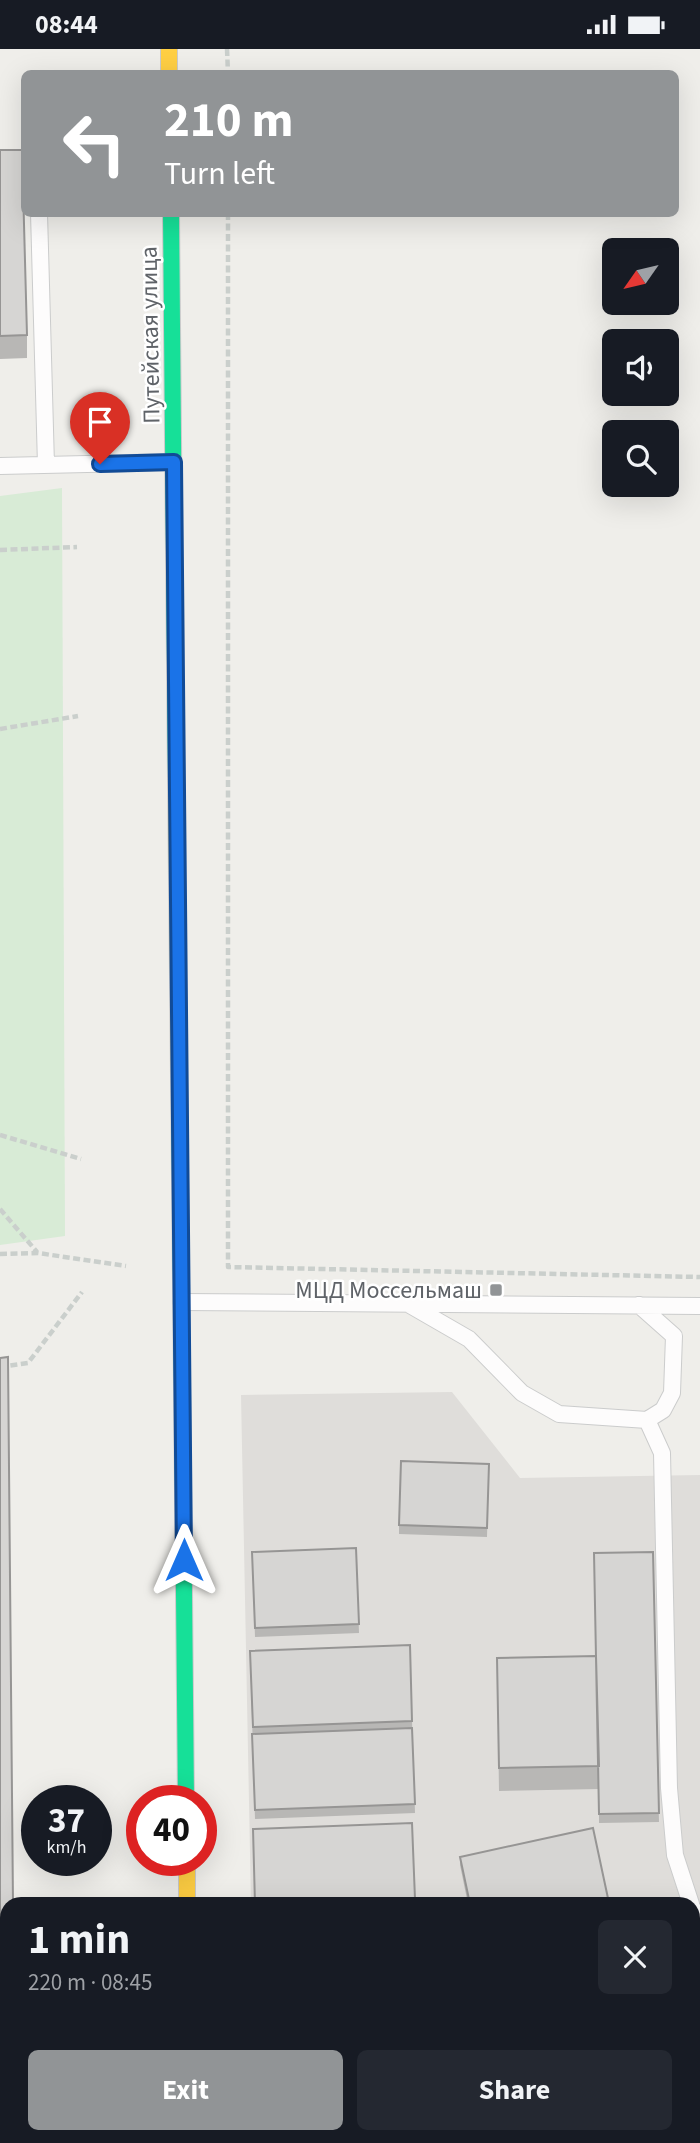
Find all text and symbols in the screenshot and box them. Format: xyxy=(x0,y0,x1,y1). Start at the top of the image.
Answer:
text: 08:44 xyxy=(35,6,98,43)
text: 210 m xyxy=(164,86,293,156)
icon: left xyxy=(49,98,140,189)
text: Turn left xyxy=(164,151,275,197)
north arrow xyxy=(602,238,679,315)
map controls xyxy=(602,238,679,497)
street label: Путейская улица xyxy=(131,246,170,424)
button: sound xyxy=(602,329,679,406)
pin xyxy=(70,392,130,464)
icon: arrive xyxy=(81,403,119,441)
button: search xyxy=(602,420,679,497)
place label: МЦД Моссельмаш xyxy=(295,1273,482,1308)
marker: МЦД Моссельмаш xyxy=(488,1282,504,1298)
position arrow xyxy=(147,1523,221,1597)
speed limit sign: 40 xyxy=(126,1785,217,1876)
text: 37 xyxy=(48,1796,85,1846)
text: km/h xyxy=(47,1835,86,1860)
text: 1 min xyxy=(28,1910,130,1970)
button: close xyxy=(598,1920,672,1994)
text: 220 m · 08:45 xyxy=(28,1966,152,1999)
button: Exit xyxy=(28,2050,343,2130)
button: Share xyxy=(357,2050,672,2130)

